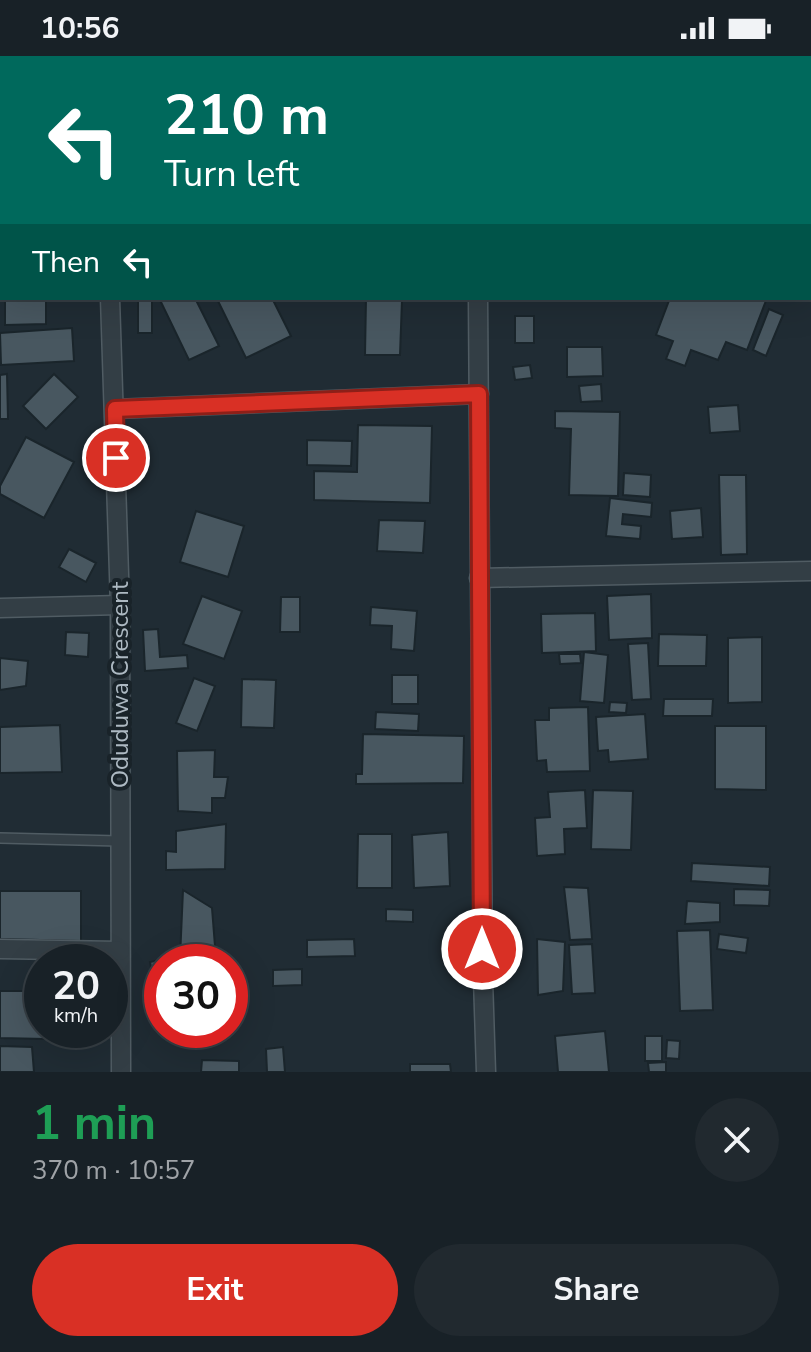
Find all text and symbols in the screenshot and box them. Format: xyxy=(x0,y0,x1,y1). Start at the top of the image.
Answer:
text: 10:56 xyxy=(40,8,119,49)
text: 210 m xyxy=(164,77,329,154)
icon: left xyxy=(32,88,136,192)
text: Turn left xyxy=(164,150,299,199)
icon: left xyxy=(116,240,160,284)
text: Then xyxy=(32,242,100,283)
pin xyxy=(82,424,150,492)
icon: arrive xyxy=(94,436,138,480)
street label: Oduduwa Crescent xyxy=(104,581,136,788)
position arrow xyxy=(440,907,524,991)
speed limit sign: 30 xyxy=(144,944,248,1048)
text: 20 xyxy=(52,959,100,1013)
text: km/h xyxy=(54,1002,98,1029)
text: 1 min xyxy=(32,1090,156,1156)
button: close xyxy=(695,1098,779,1182)
text: 370 m · 10:57 xyxy=(32,1153,195,1188)
button: Exit xyxy=(32,1244,398,1336)
button: Share xyxy=(414,1244,779,1336)

